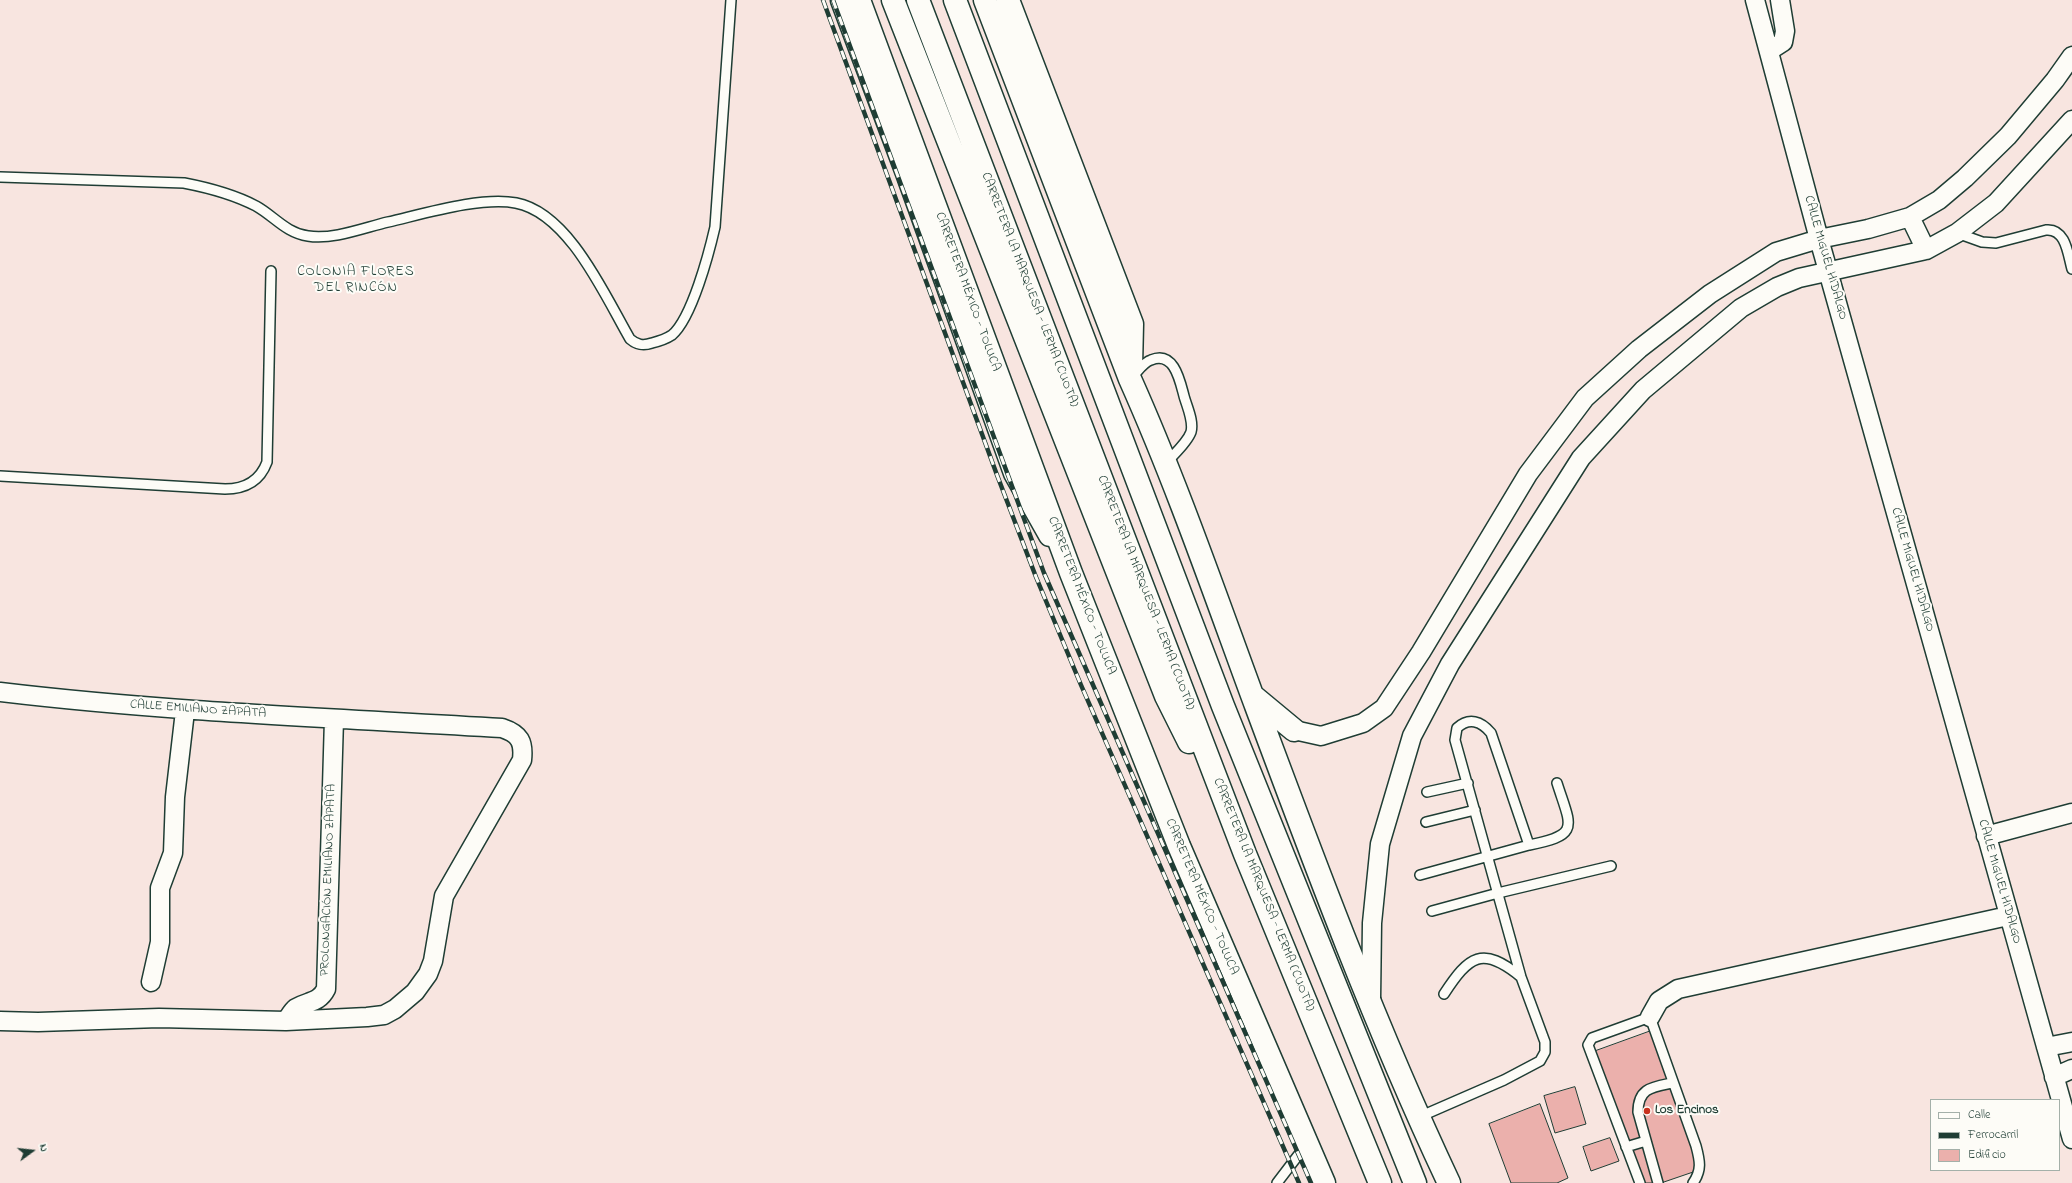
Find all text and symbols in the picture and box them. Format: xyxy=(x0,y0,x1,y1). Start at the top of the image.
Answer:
street label: CARRETERA LA MARQUESA - LERMA (CUOTA) xyxy=(977,170,1081,410)
street label: CALLE MIGUEL HIDALGO xyxy=(1800,194,1850,322)
street label: CARRETERA MÉXICO - TOLUCA xyxy=(931,210,1003,374)
district label: COLONIA FLORES DEL RINCÓN xyxy=(297,265,415,298)
street label: CARRETERA LA MARQUESA - LERMA (CUOTA) xyxy=(1093,473,1197,713)
street label: CALLE MIGUEL HIDALGO xyxy=(1887,506,1937,634)
street label: CARRETERA MÉXICO - TOLUCA xyxy=(1044,515,1118,677)
street label: CALLE EMILIANO ZAPATA xyxy=(129,697,267,723)
street label: CARRETERA LA MARQUESA - LERMA (CUOTA) xyxy=(1209,776,1317,1014)
street label: PROLONGACIÓN EMILIANO ZAPATA xyxy=(318,784,340,976)
street label: CARRETERA MÉXICO - TOLUCA xyxy=(1161,816,1241,978)
street label: CALLE MIGUEL HIDALGO xyxy=(1974,818,2024,946)
legend xyxy=(1930,1099,2060,1171)
place label: Los Encinos xyxy=(1655,1103,1719,1119)
marker: Los Encinos xyxy=(1642,1106,1652,1116)
text: Calle xyxy=(1968,1106,1990,1124)
text: Ferrocarril xyxy=(1968,1126,2018,1144)
north arrow xyxy=(12,1131,52,1171)
text: N xyxy=(35,1142,52,1154)
text: Edificio xyxy=(1968,1146,2006,1164)

